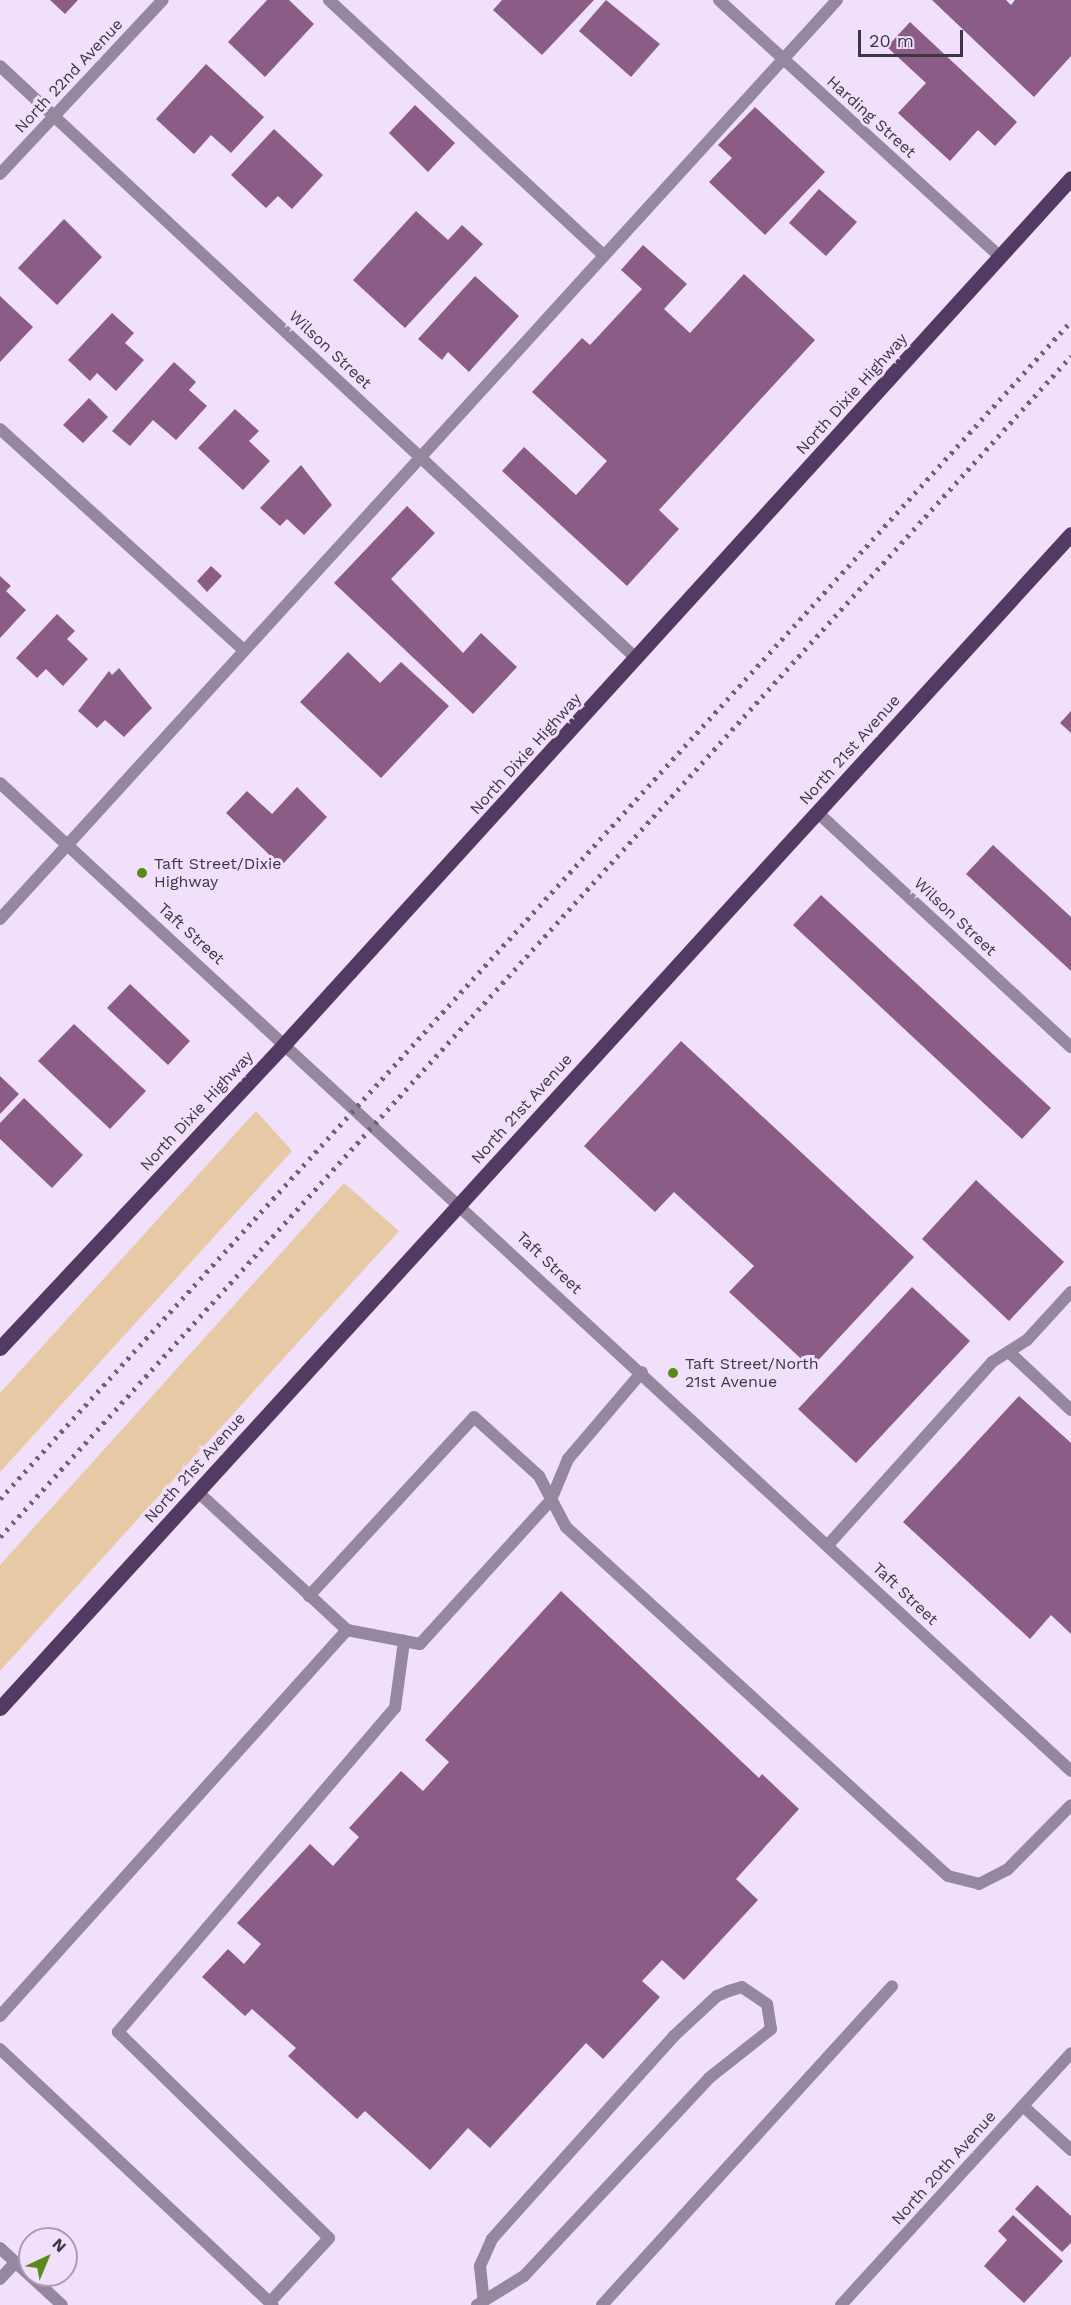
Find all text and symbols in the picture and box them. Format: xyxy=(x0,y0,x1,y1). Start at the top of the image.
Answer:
street label: North 22nd Avenue xyxy=(11,15,127,137)
scale bar xyxy=(861,18,966,56)
text: 20 m xyxy=(869,30,914,51)
street label: Harding Street xyxy=(822,72,920,162)
street label: Wilson Street xyxy=(285,307,375,393)
street label: North Dixie Highway xyxy=(792,329,912,459)
street label: North Dixie Highway xyxy=(466,689,586,819)
street label: North 21st Avenue xyxy=(795,691,905,809)
place label: Taft Street/Dixie Highway xyxy=(154,854,282,892)
marker: Taft Street/Dixie Highway xyxy=(135,866,149,880)
street label: Wilson Street xyxy=(910,874,1000,960)
street label: Taft Street xyxy=(154,899,228,969)
street label: North Dixie Highway xyxy=(136,1047,258,1175)
street label: North 21st Avenue xyxy=(467,1050,577,1168)
street label: Taft Street xyxy=(512,1228,586,1298)
place label: Taft Street/North 21st Avenue xyxy=(685,1354,819,1392)
marker: Taft Street/North 21st Avenue xyxy=(666,1366,680,1380)
street label: North 21st Avenue xyxy=(140,1409,250,1527)
street label: Taft Street xyxy=(868,1559,942,1629)
street label: North 20th Avenue xyxy=(888,2107,1000,2229)
north arrow xyxy=(18,2227,78,2287)
text: N xyxy=(49,2234,70,2256)

